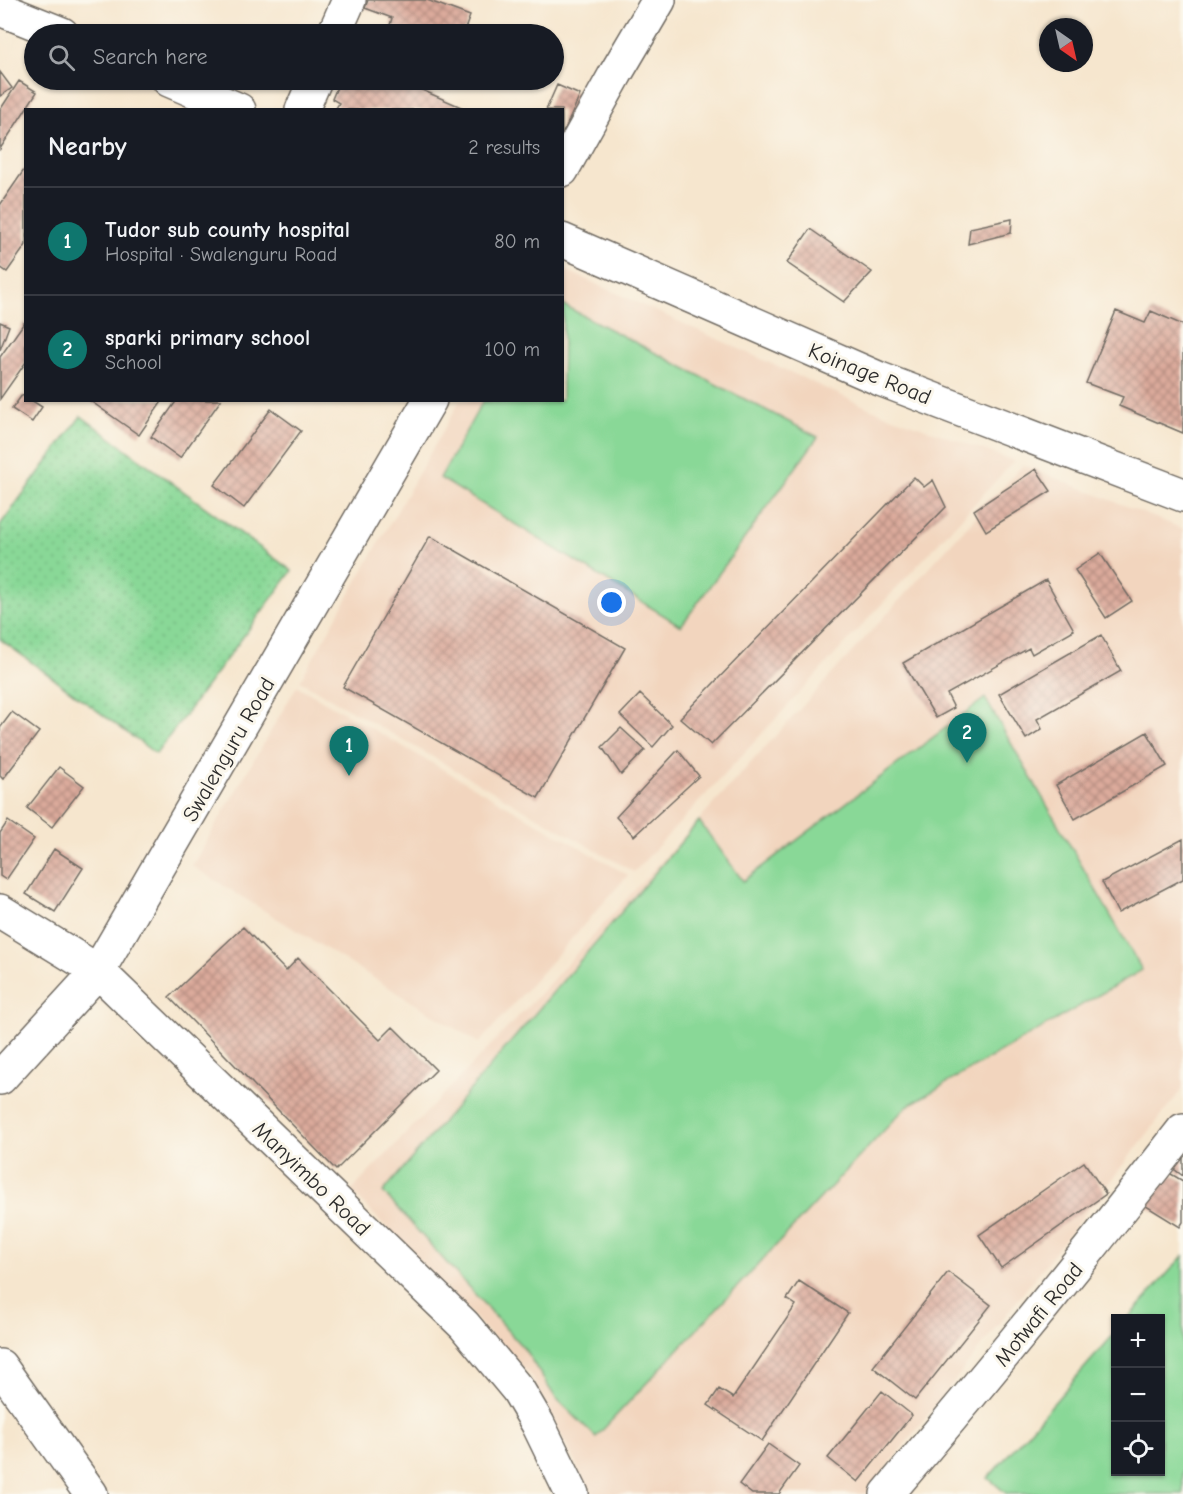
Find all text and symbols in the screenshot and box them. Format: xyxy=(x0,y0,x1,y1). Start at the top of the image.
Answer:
north arrow xyxy=(1039,18,1093,72)
search box xyxy=(24,24,564,90)
icon: search xyxy=(45,41,78,74)
text: Search here xyxy=(93,44,208,70)
text: Nearby xyxy=(48,132,127,162)
text: 2 results xyxy=(468,136,540,159)
text: Tudor sub county hospital xyxy=(105,217,350,243)
text: 1 xyxy=(64,230,71,253)
text: 80 m xyxy=(494,230,540,253)
text: Hospital · Swalenguru Road xyxy=(105,243,337,266)
text: sparki primary school xyxy=(105,325,310,351)
text: 2 xyxy=(63,338,72,361)
text: 100 m xyxy=(485,338,540,361)
street label: Koinage Road xyxy=(804,338,935,410)
text: School xyxy=(105,351,162,374)
your location xyxy=(597,588,626,617)
street label: Swalenguru Road xyxy=(177,673,281,826)
pin: 2 xyxy=(948,714,986,763)
pin: 1 xyxy=(330,726,368,776)
street label: Manyimbo Road xyxy=(247,1116,375,1241)
street label: Motwafi Road xyxy=(989,1257,1089,1372)
map controls xyxy=(1111,1314,1165,1476)
button: + xyxy=(1111,1314,1165,1368)
button: − xyxy=(1111,1368,1165,1422)
button: locate xyxy=(1111,1422,1165,1476)

